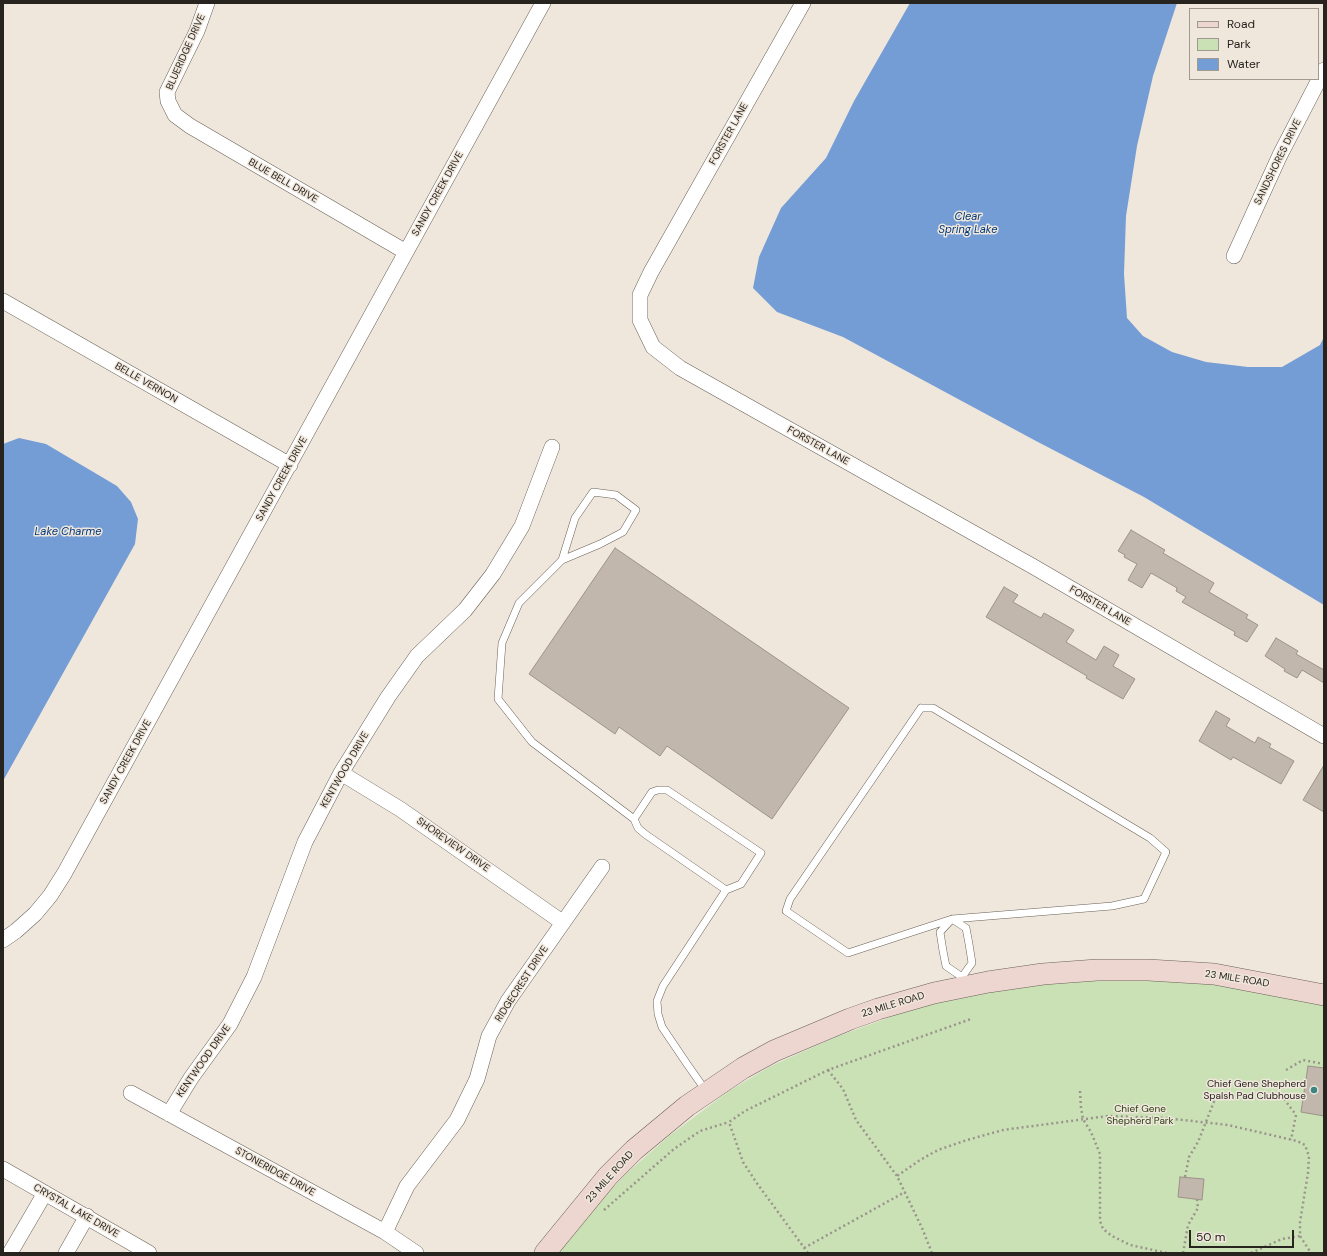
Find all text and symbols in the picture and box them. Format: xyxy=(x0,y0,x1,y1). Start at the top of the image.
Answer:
legend xyxy=(1189,8,1319,80)
street label: BLUERIDGE DRIVE xyxy=(164,12,208,92)
text: Road xyxy=(1227,16,1255,32)
text: Park xyxy=(1227,36,1251,52)
text: Water xyxy=(1227,56,1260,72)
street label: FORSTER LANE xyxy=(707,101,751,167)
street label: SANDSHORES DRIVE xyxy=(1252,117,1304,207)
street label: SANDY CREEK DRIVE xyxy=(410,150,466,238)
street label: BLUE BELL DRIVE xyxy=(246,156,320,206)
water label: Clear Spring Lake xyxy=(938,210,998,236)
street label: BELLE VERNON xyxy=(113,360,179,406)
street label: FORSTER LANE xyxy=(785,424,851,468)
street label: SANDY CREEK DRIVE xyxy=(254,435,310,523)
water label: Lake Charme xyxy=(34,525,102,539)
street label: FORSTER LANE xyxy=(1067,584,1133,628)
street label: SANDY CREEK DRIVE xyxy=(98,718,154,806)
street label: KENTWOOD DRIVE xyxy=(318,730,372,810)
street label: SHOREVIEW DRIVE xyxy=(414,815,492,875)
street label: RIDGECREST DRIVE xyxy=(493,944,551,1024)
street label: 23 MILE ROAD xyxy=(1204,968,1270,990)
street label: 23 MILE ROAD xyxy=(860,990,926,1020)
street label: KENTWOOD DRIVE xyxy=(174,1022,234,1100)
place label: Chief Gene Shepherd Spalsh Pad Clubhouse xyxy=(1203,1078,1306,1102)
marker: Chief Gene Shepherd Spalsh Pad Clubhouse xyxy=(1309,1085,1319,1095)
park label: Chief Gene Shepherd Park xyxy=(1106,1103,1174,1126)
street label: STONERIDGE DRIVE xyxy=(233,1145,317,1199)
street label: 23 MILE ROAD xyxy=(584,1149,636,1205)
street label: CRYSTAL LAKE DRIVE xyxy=(31,1182,121,1240)
scale bar xyxy=(1191,1222,1296,1248)
text: 50 m xyxy=(1196,1229,1225,1245)

